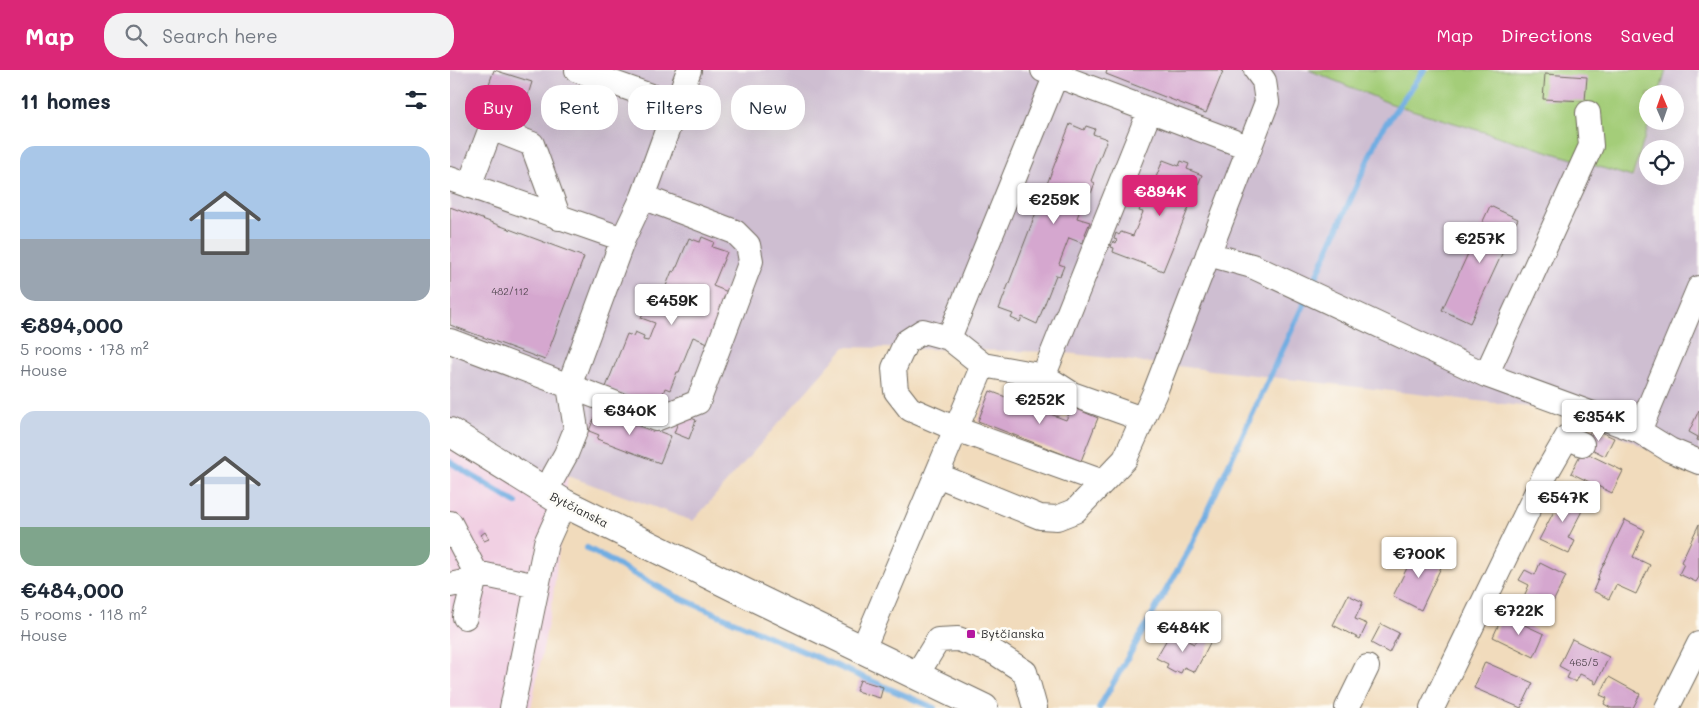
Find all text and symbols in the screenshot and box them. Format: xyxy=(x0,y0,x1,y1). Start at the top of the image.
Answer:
search box xyxy=(104,13,454,58)
text: Map xyxy=(25,20,74,51)
icon: search xyxy=(122,21,150,49)
text: Search here xyxy=(162,23,278,48)
text: Map xyxy=(1436,23,1473,47)
text: Directions xyxy=(1501,23,1593,47)
text: Saved xyxy=(1621,23,1674,47)
chip: Buy xyxy=(465,85,531,130)
chip: Rent xyxy=(541,85,618,130)
chip: Filters xyxy=(628,85,721,130)
chip: New xyxy=(731,85,805,130)
north arrow xyxy=(1639,85,1684,130)
map controls xyxy=(1639,85,1684,185)
icon: filters xyxy=(402,86,430,114)
text: 11 homes xyxy=(20,87,111,114)
button: locate xyxy=(1639,140,1684,185)
pin: €894K xyxy=(1125,174,1195,217)
icon: home xyxy=(180,178,270,268)
text: €894K xyxy=(1133,180,1187,201)
pin: €259K xyxy=(1019,182,1089,225)
text: €259K xyxy=(1028,188,1080,209)
pin: €257K xyxy=(1445,222,1515,264)
text: €257K xyxy=(1455,227,1505,248)
house number: 482/112 xyxy=(491,284,529,298)
pin: €459K xyxy=(637,284,707,326)
text: €459K xyxy=(646,289,698,310)
text: €894,000 xyxy=(20,311,123,338)
text: 5 rooms · 178 m² xyxy=(20,338,149,359)
text: House xyxy=(20,359,67,380)
pin: €252K xyxy=(1005,382,1075,425)
text: €252K xyxy=(1015,388,1065,409)
pin: €340K xyxy=(595,394,665,436)
text: €340K xyxy=(603,399,657,420)
pin: €354K xyxy=(1564,400,1634,442)
text: €354K xyxy=(1573,405,1625,426)
icon: home xyxy=(180,443,270,533)
pin: €547K xyxy=(1528,480,1598,523)
text: €547K xyxy=(1537,486,1589,507)
street label: Bytčianska xyxy=(548,488,611,531)
pin: €700K xyxy=(1384,536,1454,579)
text: €700K xyxy=(1393,542,1446,563)
text: €484,000 xyxy=(20,576,124,603)
pin: €722K xyxy=(1484,594,1554,636)
text: €722K xyxy=(1494,599,1544,620)
text: 5 rooms · 118 m² xyxy=(20,603,147,624)
pin: €484K xyxy=(1148,610,1218,653)
text: €484K xyxy=(1156,616,1210,637)
text: House xyxy=(20,624,67,645)
place label: Bytčianska xyxy=(981,625,1045,641)
marker: Bytčianska xyxy=(965,628,977,640)
house number: 465/5 xyxy=(1570,655,1599,669)

